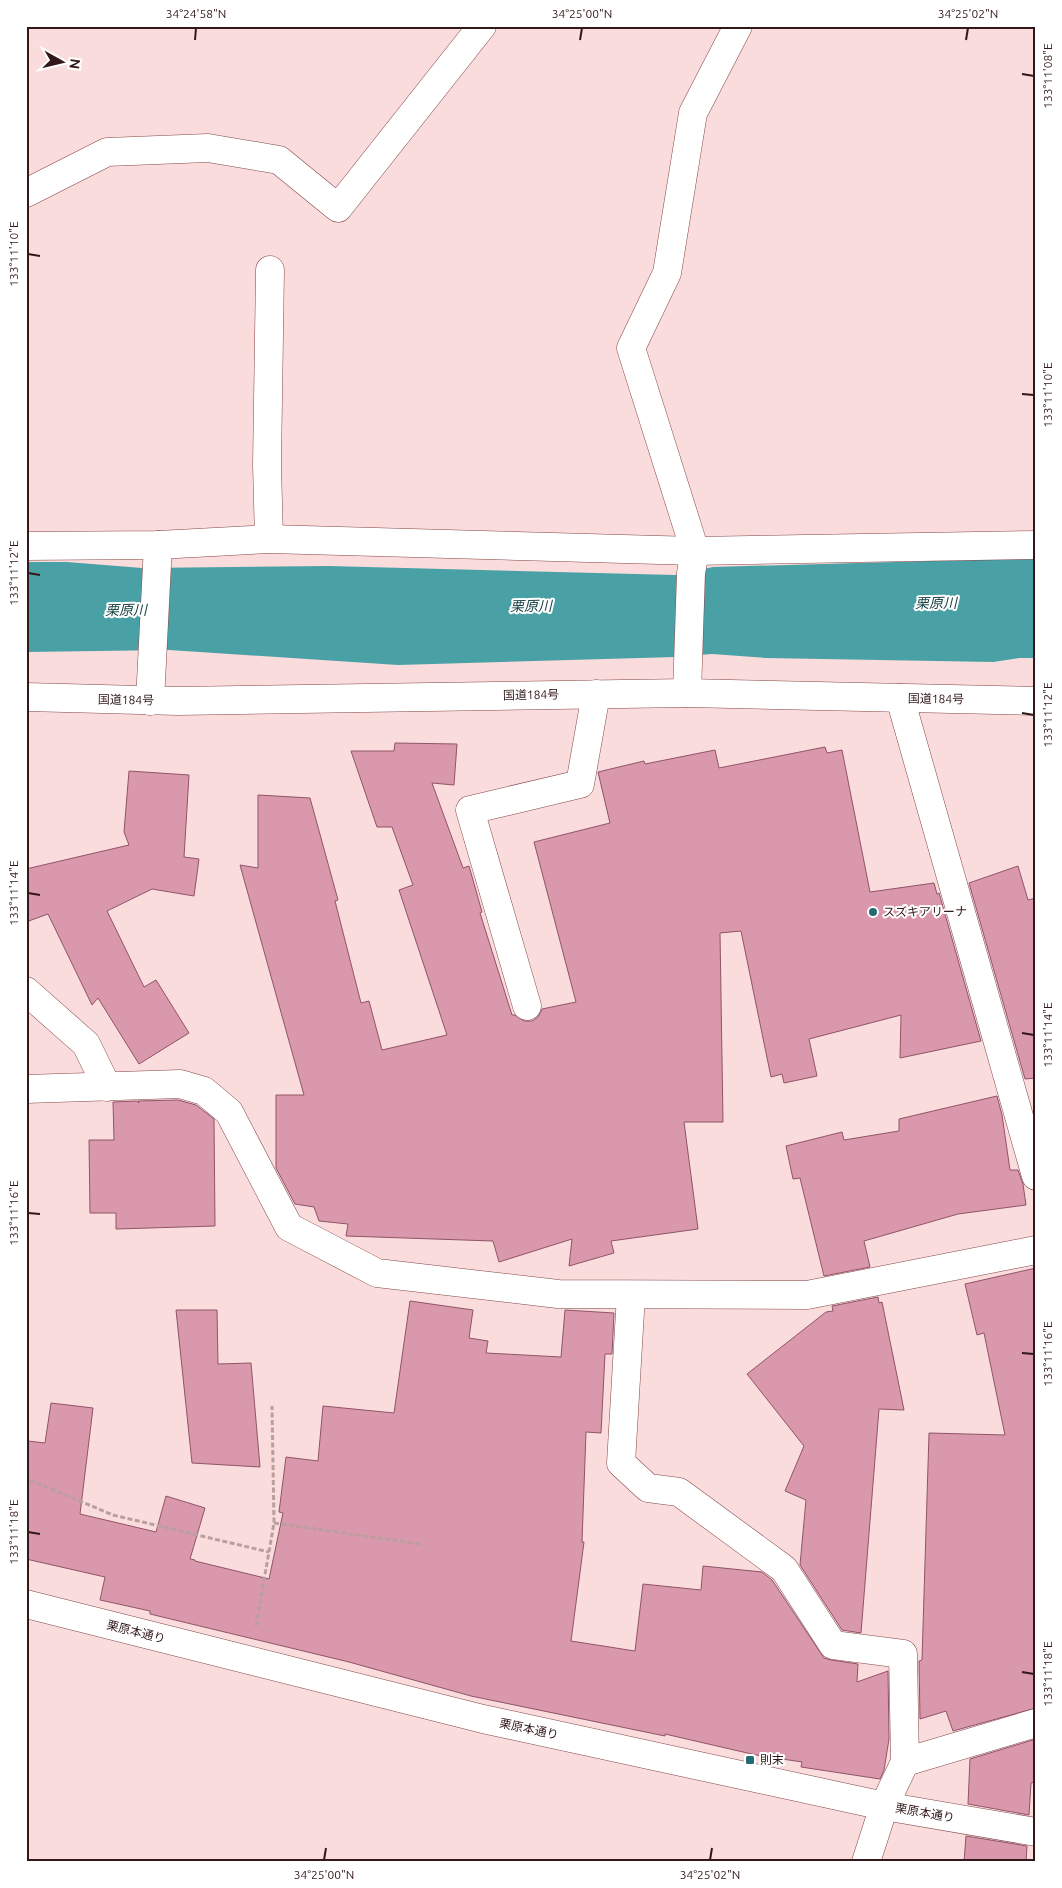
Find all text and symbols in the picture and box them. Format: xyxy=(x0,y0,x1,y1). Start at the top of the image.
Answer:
text: 34°24'58"N xyxy=(166,7,226,20)
text: 34°25'00"N xyxy=(552,7,612,20)
text: 34°25'02"N xyxy=(938,7,998,20)
north arrow xyxy=(38,38,88,88)
text: 133°11'08"E xyxy=(1041,43,1054,109)
text: N xyxy=(66,58,84,70)
text: 133°11'10"E xyxy=(7,221,20,287)
text: 133°11'10"E xyxy=(1041,362,1054,428)
text: 133°11'12"E xyxy=(7,540,20,606)
water label: 栗原川 xyxy=(915,595,959,611)
water label: 栗原川 xyxy=(510,598,554,614)
water label: 栗原川 xyxy=(105,602,149,618)
text: 133°11'12"E xyxy=(1041,682,1054,748)
street label: 国道184号 xyxy=(503,688,559,701)
street label: 国道184号 xyxy=(908,692,964,705)
street label: 国道184号 xyxy=(98,693,154,706)
text: 133°11'14"E xyxy=(7,860,20,926)
place label: スズキアリーナ xyxy=(883,905,967,918)
marker: スズキアリーナ xyxy=(867,906,879,918)
text: 133°11'14"E xyxy=(1041,1002,1054,1068)
text: 133°11'16"E xyxy=(7,1180,20,1246)
text: 133°11'16"E xyxy=(1041,1321,1054,1387)
text: 133°11'18"E xyxy=(7,1499,20,1565)
street label: 栗原本通り xyxy=(105,1618,167,1645)
text: 133°11'18"E xyxy=(1041,1641,1054,1707)
street label: 栗原本通り xyxy=(498,1716,560,1741)
place label: 則末 xyxy=(760,1753,784,1766)
marker: 則末 xyxy=(744,1754,756,1766)
street label: 栗原本通り xyxy=(894,1801,956,1824)
text: 34°25'00"N xyxy=(294,1868,354,1881)
text: 34°25'02"N xyxy=(680,1868,740,1881)

